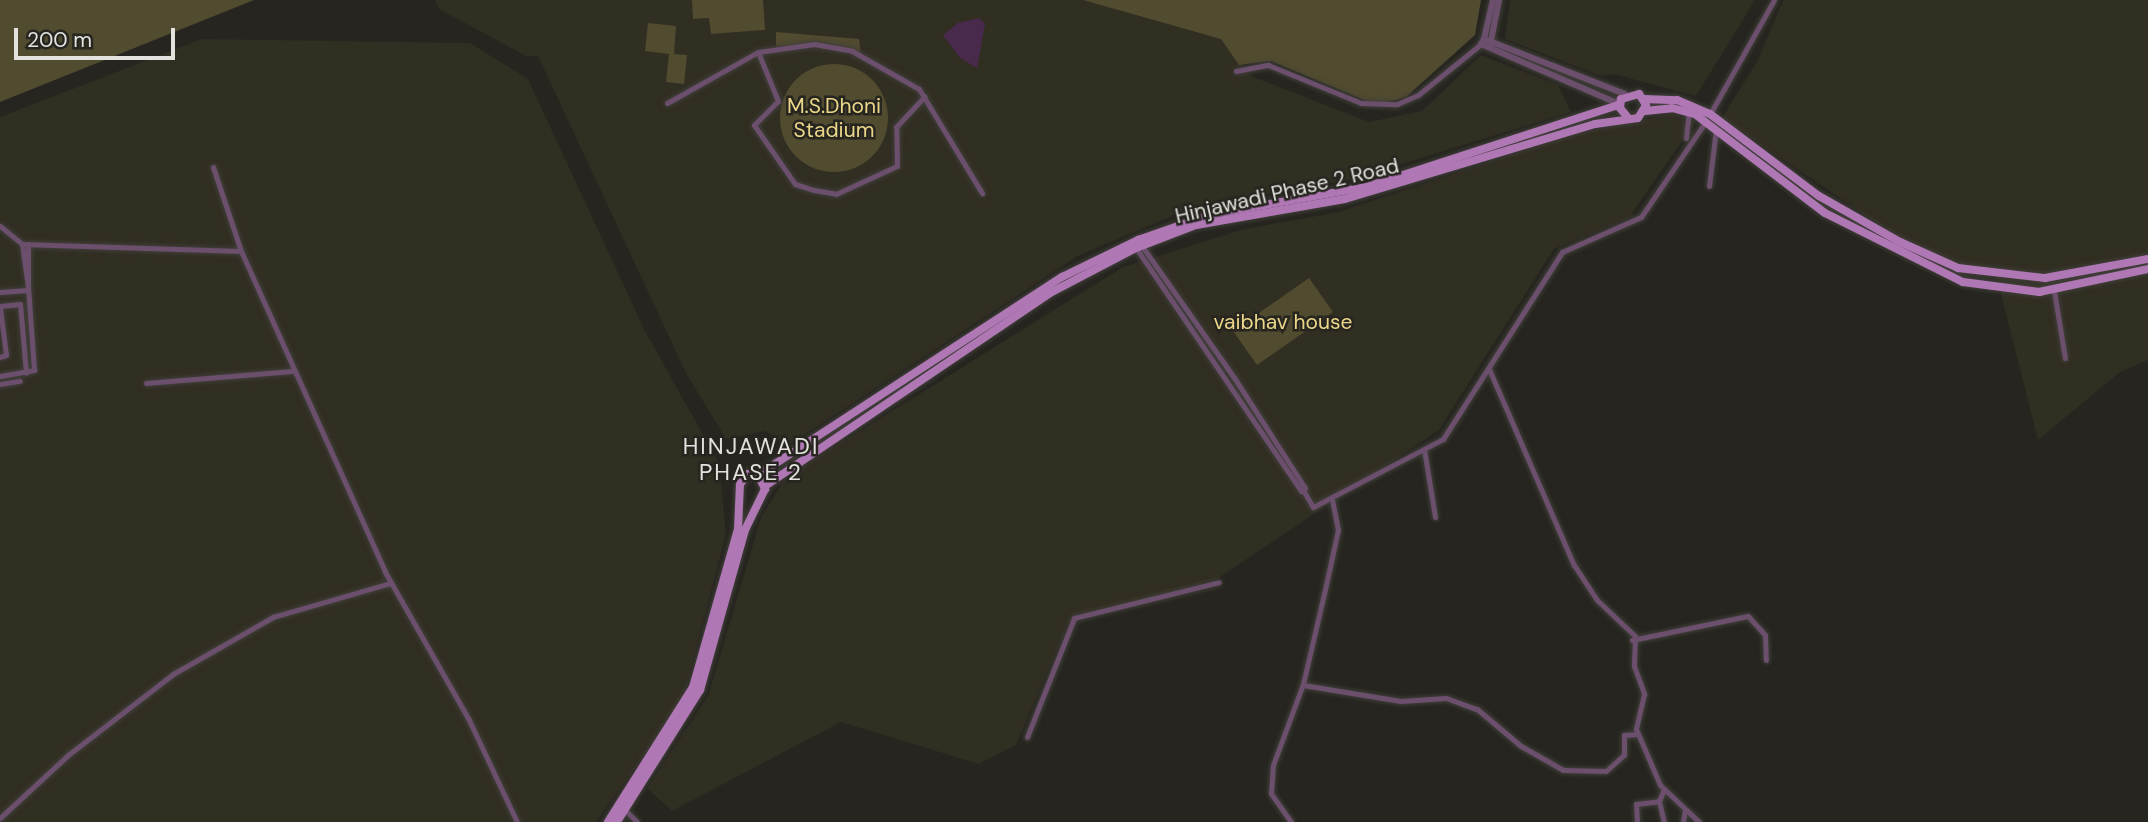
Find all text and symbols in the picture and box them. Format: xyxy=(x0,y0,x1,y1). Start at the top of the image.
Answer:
scale bar xyxy=(18,14,178,58)
text: 200 m xyxy=(27,26,92,54)
park label: M.S.Dhoni Stadium xyxy=(787,93,881,143)
street label: Hinjawadi Phase 2 Road xyxy=(1173,153,1401,229)
park label: vaibhav house xyxy=(1214,309,1352,335)
district label: HINJAWADI PHASE 2 xyxy=(684,432,818,486)

